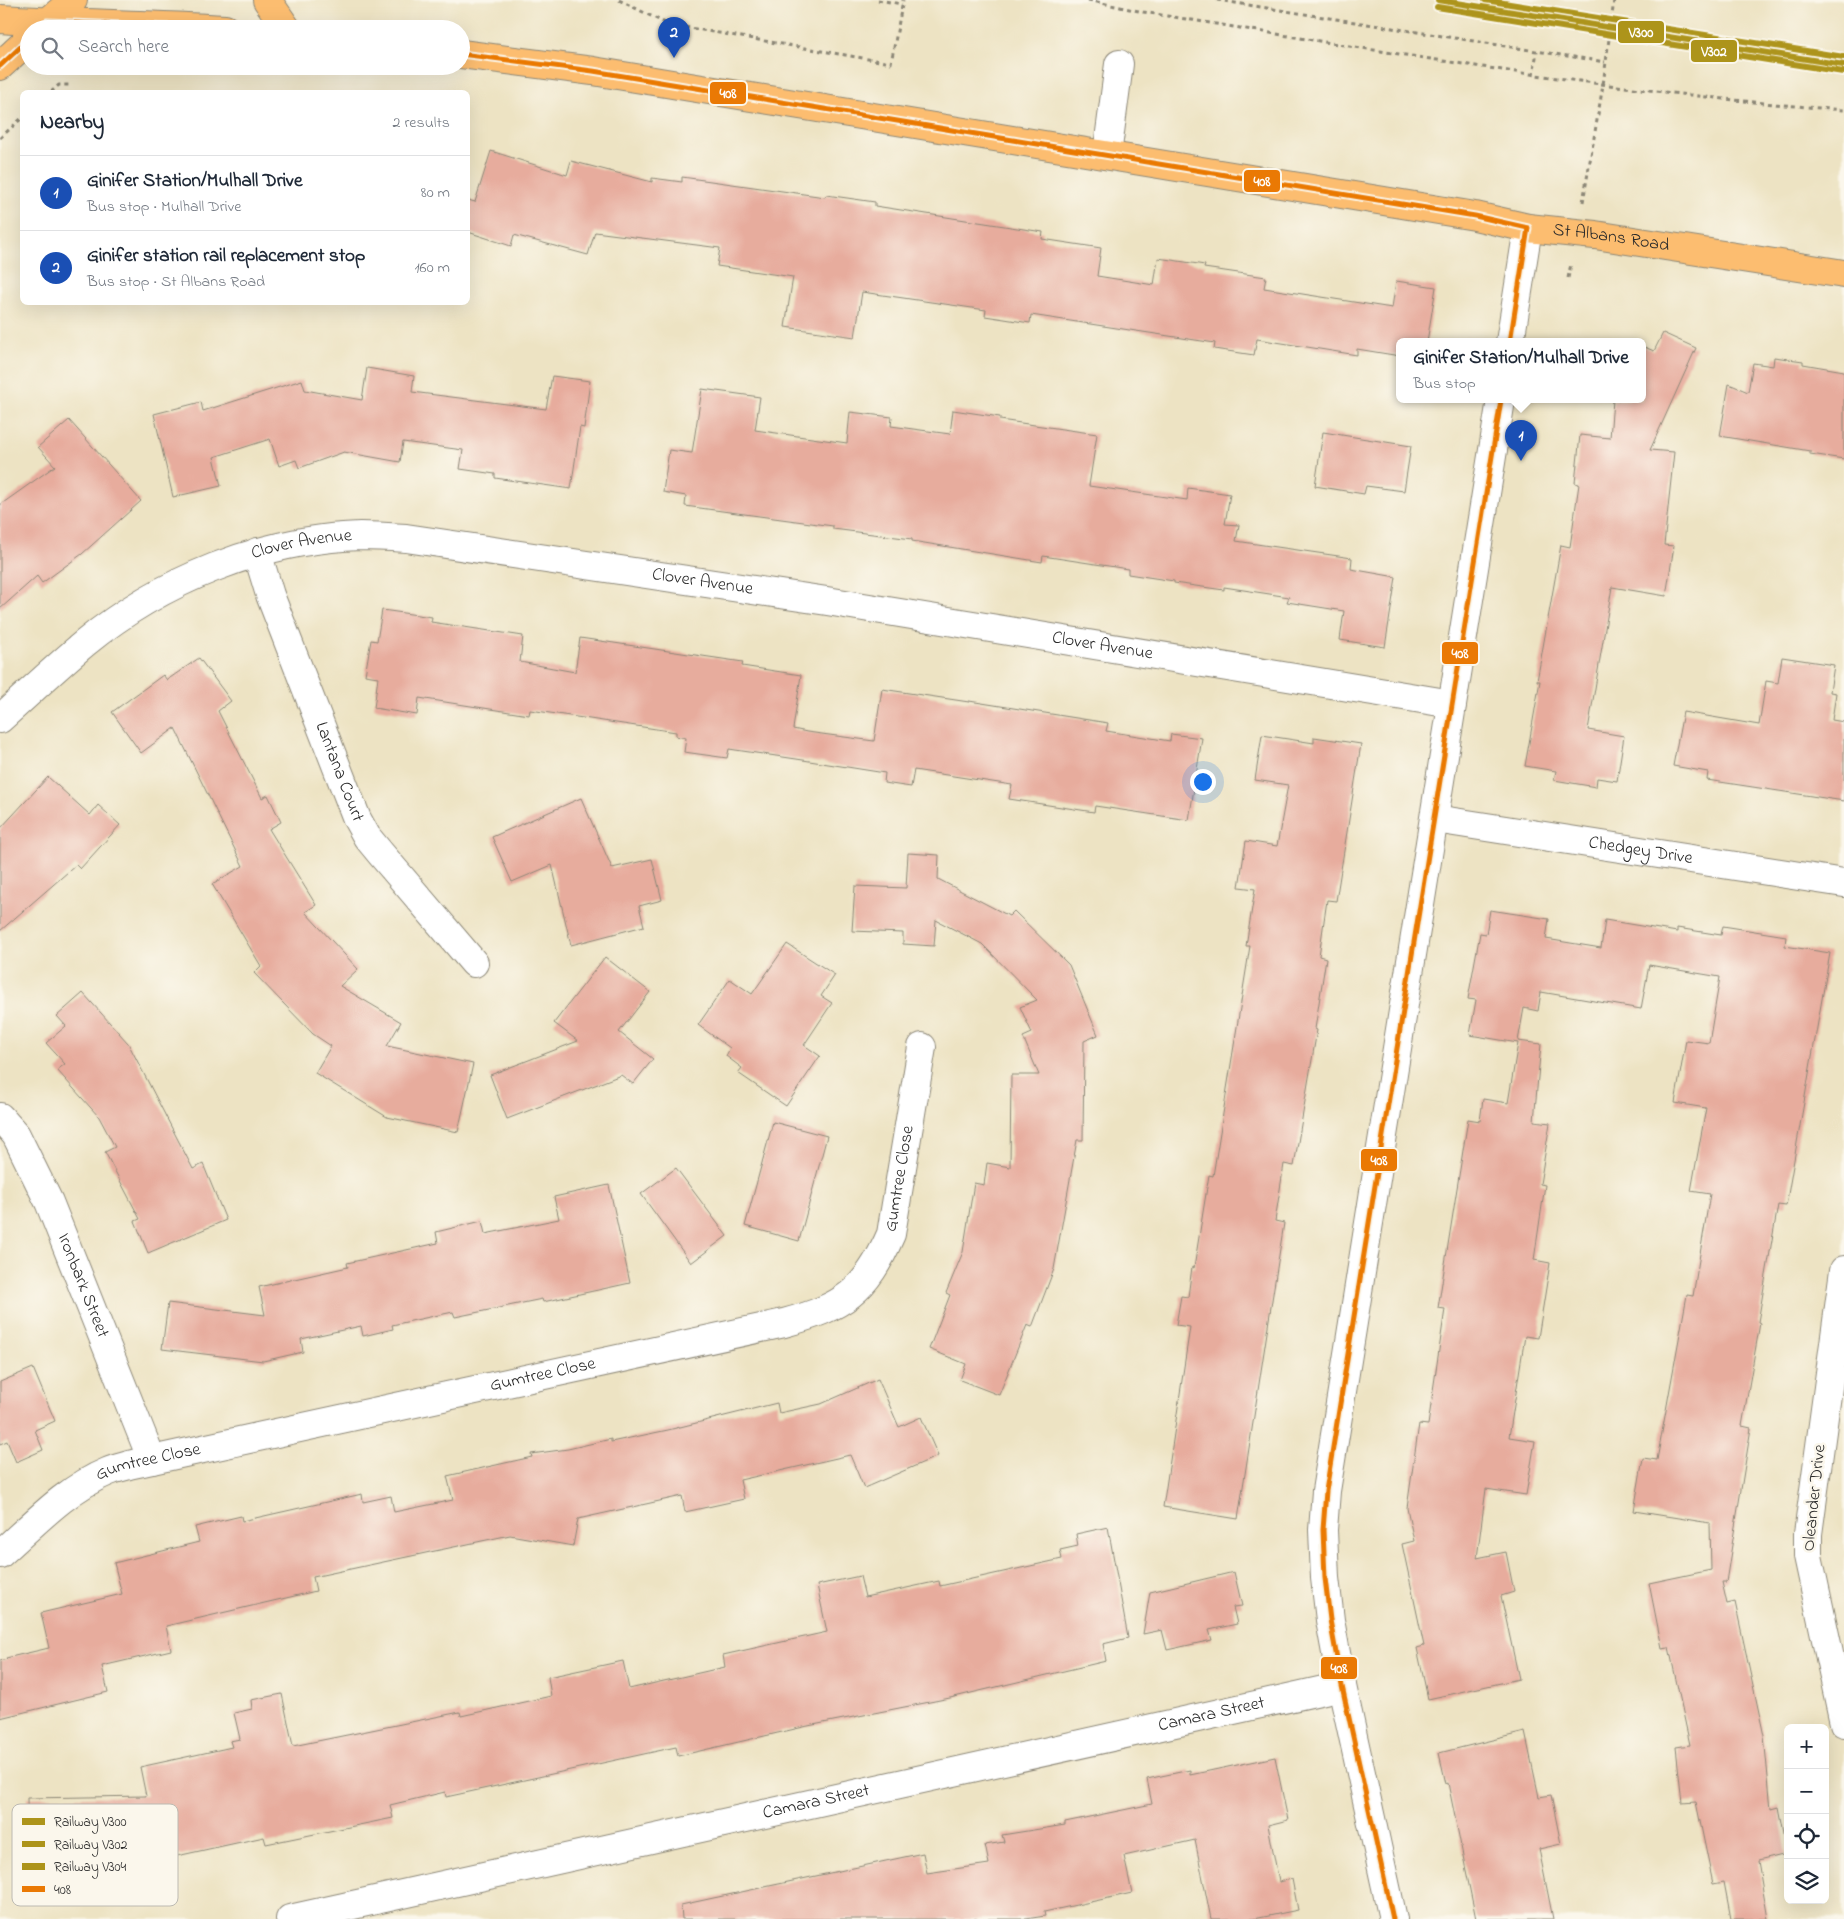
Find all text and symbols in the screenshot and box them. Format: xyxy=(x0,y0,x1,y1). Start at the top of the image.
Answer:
pin: 2 xyxy=(658,17,690,58)
search box xyxy=(20,20,470,75)
line badge: V300 xyxy=(1617,20,1665,44)
text: V300 xyxy=(1628,23,1653,44)
icon: search xyxy=(38,34,66,62)
text: Search here xyxy=(78,34,169,61)
line badge: V302 xyxy=(1690,39,1738,63)
text: V302 xyxy=(1700,42,1727,63)
line badge: 408 xyxy=(709,81,747,105)
text: 408 xyxy=(718,84,737,105)
text: Nearby xyxy=(40,108,104,138)
text: 2 results xyxy=(392,111,450,135)
text: Ginifer Station/Mulhall Drive xyxy=(87,168,303,195)
line badge: 408 xyxy=(1243,169,1281,193)
text: 408 xyxy=(1252,172,1271,193)
text: 1 xyxy=(53,181,59,205)
text: 80 m xyxy=(421,181,450,205)
text: Bus stop · Mulhall Drive xyxy=(87,195,242,219)
street label: St Albans Road xyxy=(1552,218,1671,259)
text: Ginifer station rail replacement stop xyxy=(87,243,365,270)
text: 2 xyxy=(52,256,60,280)
text: 160 m xyxy=(415,256,450,280)
text: Bus stop · St Albans Road xyxy=(87,270,265,294)
popup xyxy=(1396,338,1646,403)
text: Ginifer Station/Mulhall Drive xyxy=(1413,345,1629,372)
text: Bus stop xyxy=(1413,372,1476,396)
pin: 1 xyxy=(1505,420,1537,461)
street label: Clover Avenue xyxy=(248,523,354,567)
street label: Clover Avenue xyxy=(650,562,756,603)
street label: Clover Avenue xyxy=(1050,625,1156,668)
line badge: 408 xyxy=(1441,641,1479,665)
text: 408 xyxy=(1450,644,1469,665)
street label: Lantana Court xyxy=(308,718,370,826)
your location xyxy=(1190,769,1216,795)
street label: Chedgey Drive xyxy=(1587,830,1695,872)
street label: Gumtree Close xyxy=(879,1123,922,1234)
line badge: 408 xyxy=(1360,1148,1398,1172)
text: 408 xyxy=(1369,1151,1388,1172)
street label: Ironbark Street xyxy=(50,1230,115,1342)
street label: Gumtree Close xyxy=(488,1351,599,1399)
street label: Gumtree Close xyxy=(91,1437,204,1488)
street label: Oleander Drive xyxy=(1796,1442,1834,1553)
line badge: 408 xyxy=(1320,1656,1358,1680)
text: 408 xyxy=(1329,1659,1348,1680)
street label: Camara Street xyxy=(1156,1690,1267,1739)
map controls xyxy=(1784,1724,1829,1904)
button: + xyxy=(1784,1724,1829,1769)
button: − xyxy=(1784,1769,1829,1814)
street label: Camara Street xyxy=(760,1778,872,1827)
legend xyxy=(12,1804,178,1906)
text: Railway V300 xyxy=(54,1812,127,1834)
button: locate xyxy=(1784,1814,1829,1859)
text: Railway V302 xyxy=(54,1835,128,1857)
text: Railway V304 xyxy=(54,1857,127,1879)
button: layers xyxy=(1784,1859,1829,1904)
text: 408 xyxy=(54,1880,71,1901)

